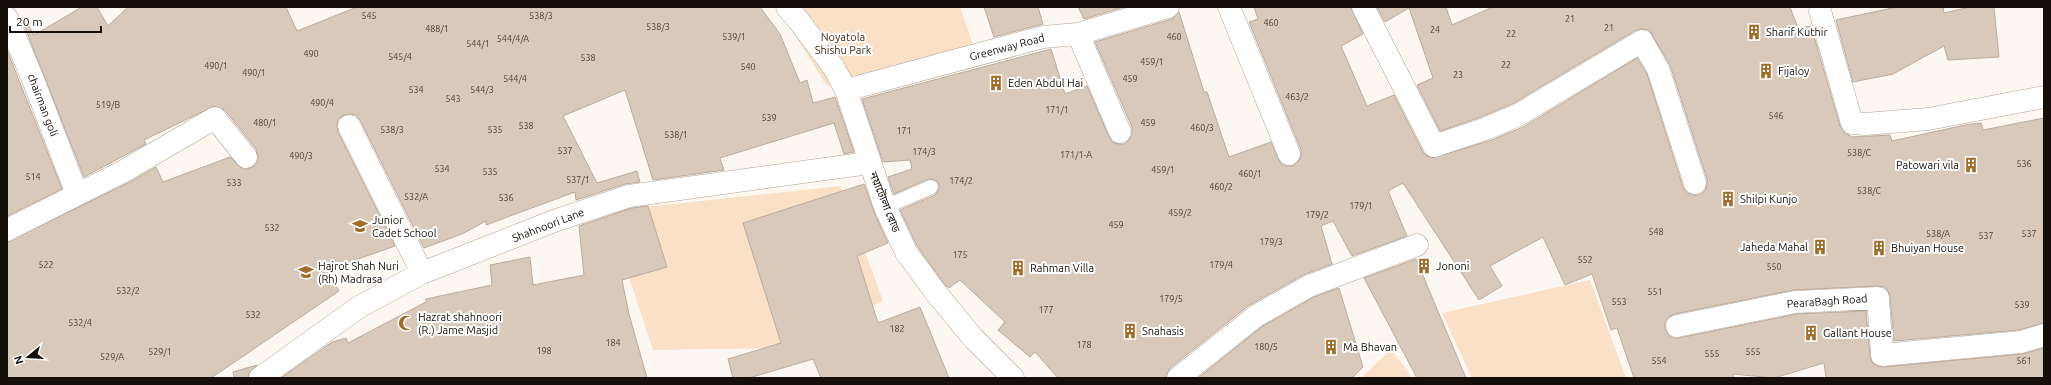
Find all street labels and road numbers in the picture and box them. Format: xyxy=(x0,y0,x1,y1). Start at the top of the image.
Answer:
street label: Greenway Road xyxy=(968,31,1046,63)
street label: chairman goli xyxy=(26,72,60,138)
street label: নয়াটোলা রোড xyxy=(867,169,903,234)
street label: Shahnoori Lane xyxy=(510,206,586,244)
street label: PearaBagh Road xyxy=(1786,292,1868,310)

